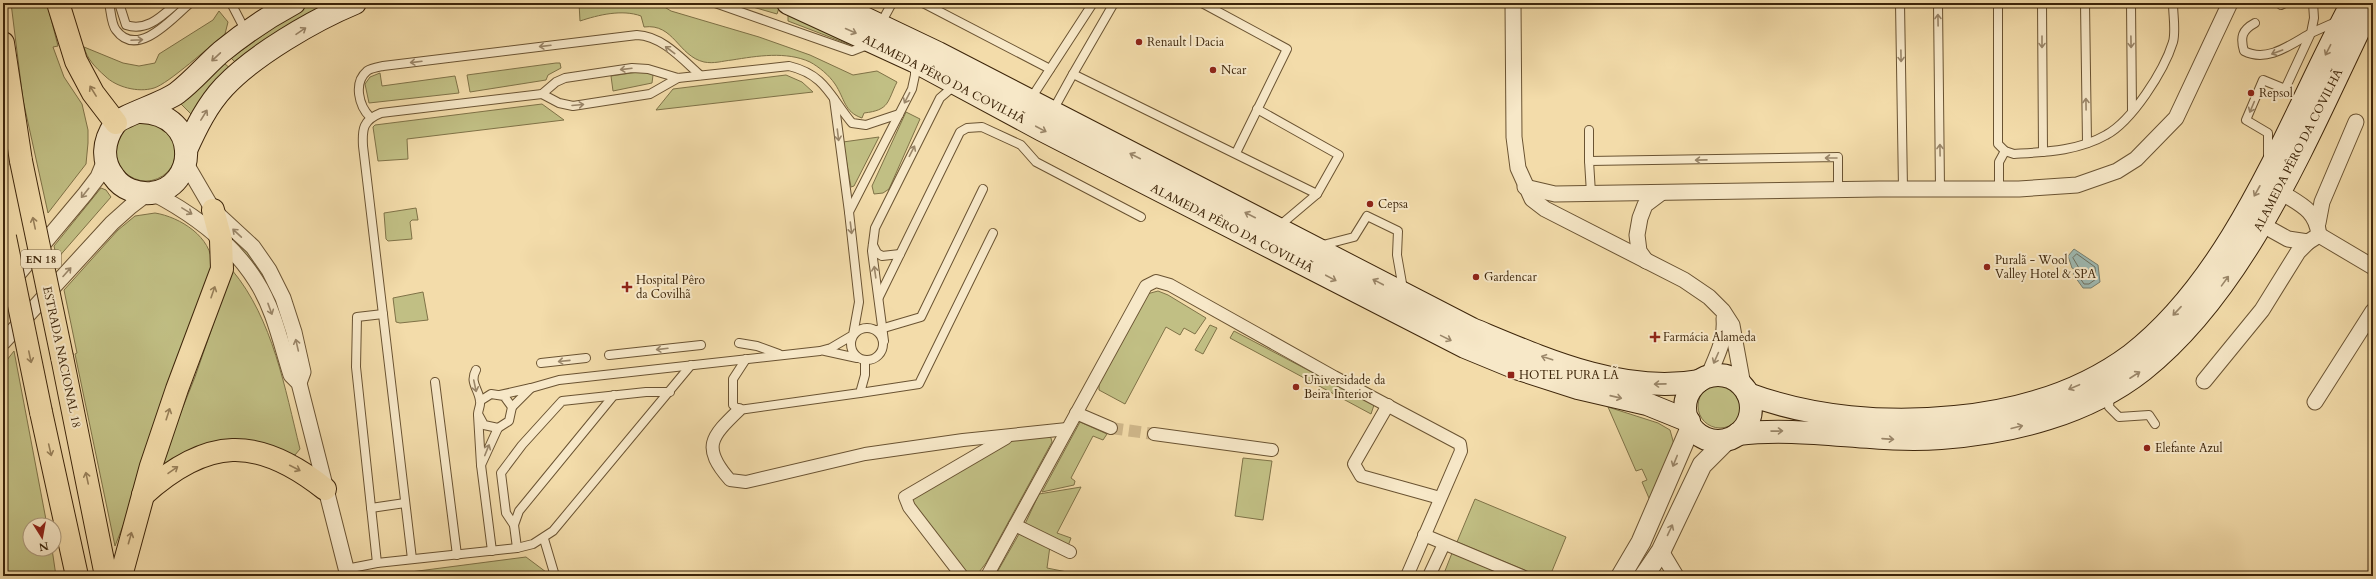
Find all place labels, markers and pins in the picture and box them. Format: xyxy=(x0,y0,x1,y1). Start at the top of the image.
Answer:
place label: Renault | Dacia xyxy=(1147,34,1225,50)
marker: Renault | Dacia xyxy=(1134,37,1144,47)
place label: Ncar xyxy=(1221,62,1247,78)
marker: Ncar xyxy=(1208,65,1218,75)
place label: Repsol xyxy=(2259,85,2293,101)
marker: Repsol xyxy=(2246,88,2256,98)
place label: Cepsa xyxy=(1378,196,1409,212)
marker: Cepsa xyxy=(1365,199,1375,209)
place label: Puralã - Wool Valley Hotel & SPA xyxy=(1995,252,2096,282)
marker: Puralã - Wool Valley Hotel & SPA xyxy=(1982,262,1992,272)
place label: Gardencar xyxy=(1484,269,1537,285)
place label: Hospital Pêro da Covilhã xyxy=(636,272,705,302)
marker: Gardencar xyxy=(1471,272,1481,282)
marker: Hospital Pêro da Covilhã xyxy=(621,281,633,293)
place label: Farmácia Alameda xyxy=(1663,329,1757,345)
marker: Farmácia Alameda xyxy=(1650,332,1660,342)
place label: HOTEL PURA LÃ xyxy=(1519,366,1619,383)
marker: HOTEL PURA LÃ xyxy=(1506,370,1516,380)
place label: Universidade da Beira Interior xyxy=(1304,372,1386,402)
marker: Universidade da Beira Interior xyxy=(1291,382,1301,392)
place label: Elefante Azul xyxy=(2155,440,2223,456)
marker: Elefante Azul xyxy=(2142,443,2152,453)

